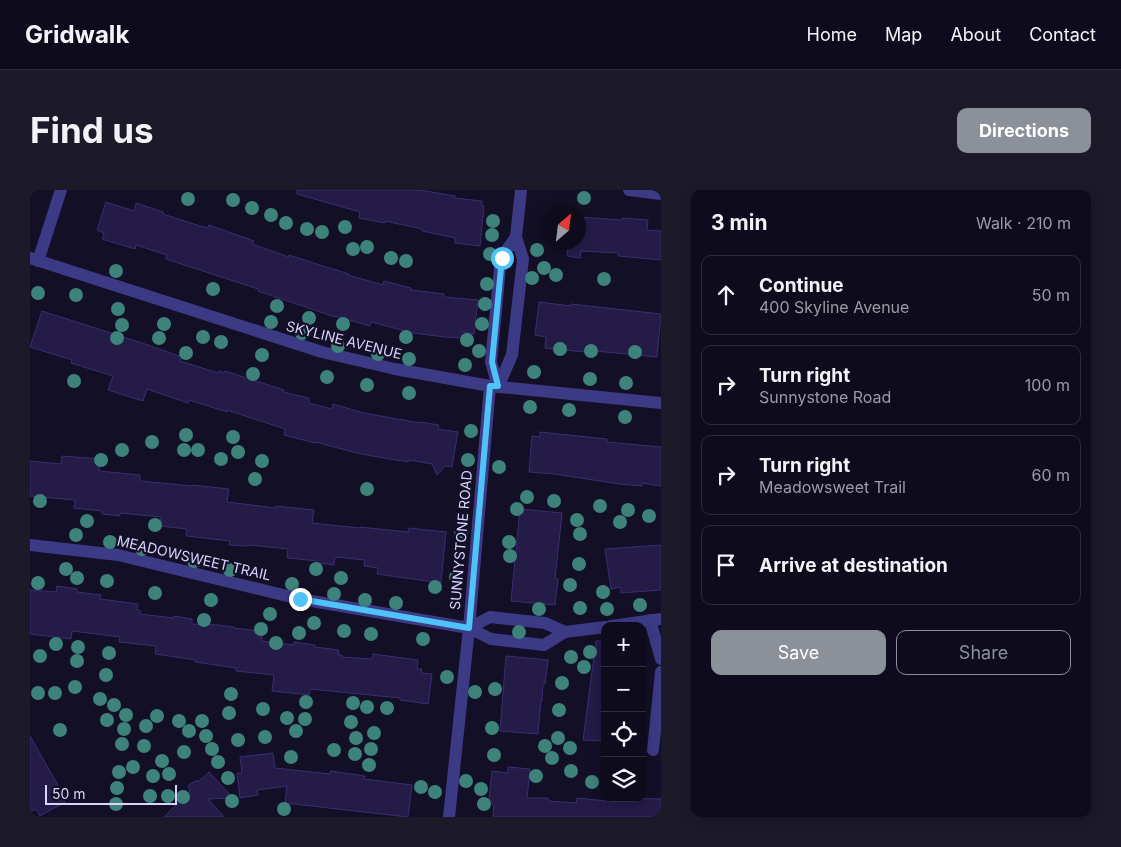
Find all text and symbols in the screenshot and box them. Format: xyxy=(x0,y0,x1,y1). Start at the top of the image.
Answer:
text: Gridwalk xyxy=(25,20,129,49)
text: Home xyxy=(807,24,857,45)
text: Map xyxy=(885,24,922,45)
text: About xyxy=(950,24,1001,45)
text: Contact xyxy=(1029,24,1096,45)
button: Directions xyxy=(957,108,1091,153)
text: Find us xyxy=(30,109,154,151)
north arrow xyxy=(541,205,586,250)
text: 3 min xyxy=(711,210,767,235)
text: Walk · 210 m xyxy=(976,213,1071,233)
route start xyxy=(491,247,514,270)
text: Continue xyxy=(759,274,844,297)
icon: ahead xyxy=(712,281,740,309)
text: 50 m xyxy=(1032,285,1070,305)
text: 400 Skyline Avenue xyxy=(759,297,909,317)
street label: SKYLINE AVENUE xyxy=(285,317,404,362)
text: Turn right xyxy=(759,364,850,387)
icon: right xyxy=(712,371,740,399)
text: 100 m xyxy=(1025,375,1070,395)
text: Sunnystone Road xyxy=(759,387,891,407)
text: Turn right xyxy=(759,454,850,477)
icon: right xyxy=(712,461,740,489)
text: 60 m xyxy=(1031,465,1070,485)
street label: SUNNYSTONE ROAD xyxy=(446,469,475,611)
text: Meadowsweet Trail xyxy=(759,477,906,497)
street label: MEADOWSWEET TRAIL xyxy=(116,532,273,584)
icon: arrive xyxy=(712,551,740,579)
text: Arrive at destination xyxy=(759,554,948,577)
route end xyxy=(289,588,312,611)
map controls xyxy=(601,622,646,802)
button: + xyxy=(601,622,646,667)
button: Save xyxy=(711,630,886,675)
button: Share xyxy=(896,630,1071,675)
button: − xyxy=(601,667,646,712)
button: locate xyxy=(601,712,646,757)
button: layers xyxy=(601,757,646,802)
scale bar xyxy=(45,782,178,805)
text: 50 m xyxy=(52,785,86,802)

